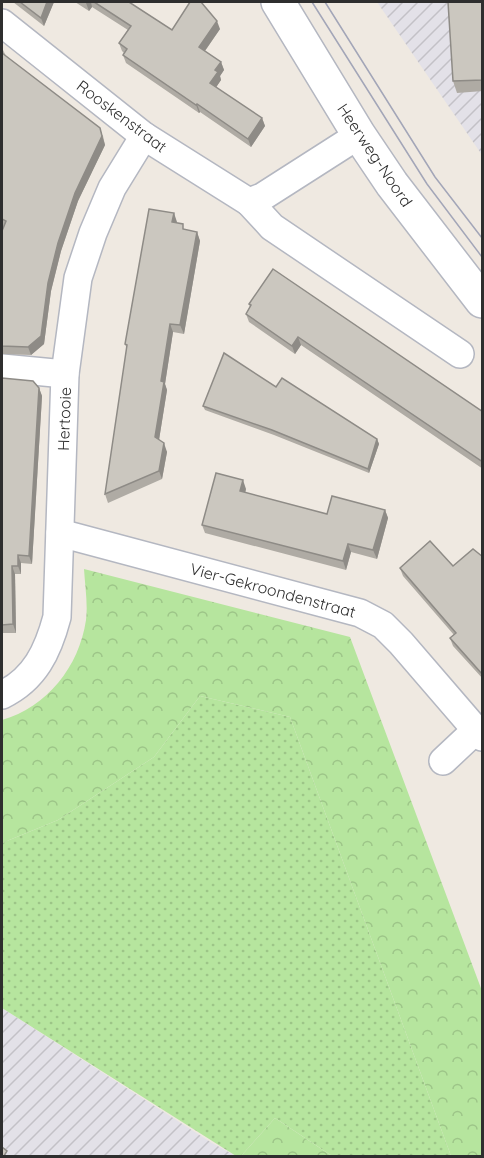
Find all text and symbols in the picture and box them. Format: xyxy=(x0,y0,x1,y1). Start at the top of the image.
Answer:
street label: Rooskenstraat xyxy=(73,76,171,156)
street label: Heerweg-Noord xyxy=(333,100,417,210)
street label: Hertooie xyxy=(53,387,75,451)
street label: Vier-Gekroondenstraat xyxy=(188,558,358,622)

